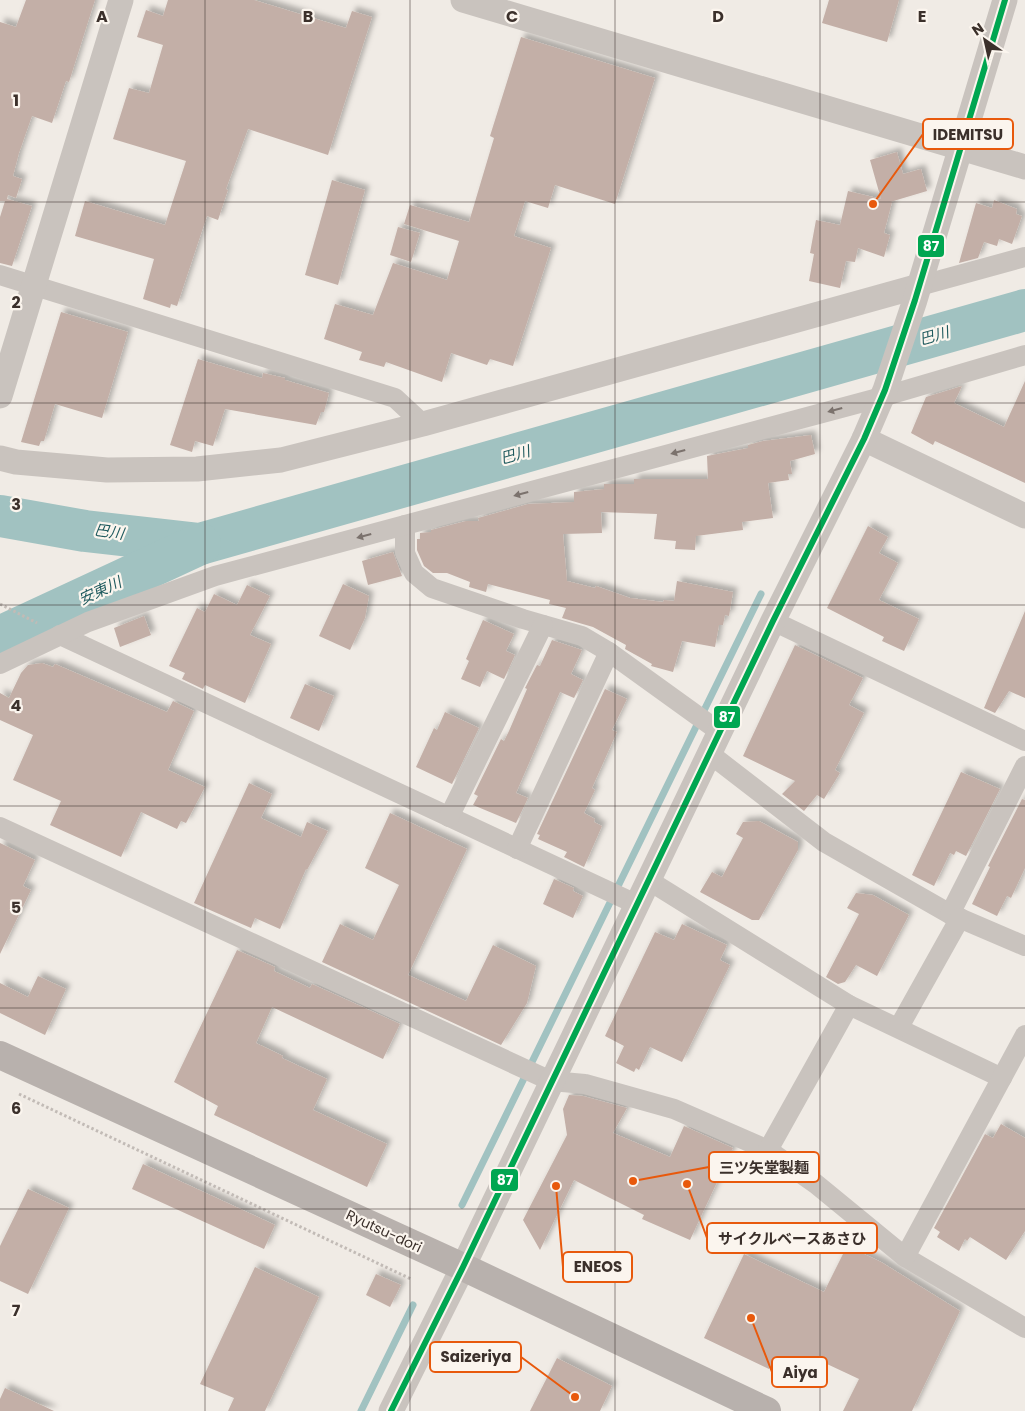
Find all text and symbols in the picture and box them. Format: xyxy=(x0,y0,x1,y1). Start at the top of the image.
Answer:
text: A xyxy=(96,5,108,28)
text: B xyxy=(303,5,313,28)
text: C xyxy=(506,5,518,28)
text: D xyxy=(712,5,724,28)
text: E xyxy=(918,5,926,28)
north arrow xyxy=(960,15,1010,65)
text: N xyxy=(968,18,988,40)
text: 1 xyxy=(13,89,19,112)
callout: IDEMITSU xyxy=(923,119,1013,149)
text: IDEMITSU xyxy=(933,124,1003,145)
line badge: 87 xyxy=(917,234,945,258)
text: 87 xyxy=(923,236,940,256)
text: 2 xyxy=(11,291,21,314)
water label: 巴川 xyxy=(917,321,953,350)
one-way arrow xyxy=(827,406,842,414)
water label: 巴川 xyxy=(498,440,534,469)
one-way arrow xyxy=(670,448,686,456)
one-way arrow xyxy=(514,490,529,498)
text: 3 xyxy=(11,493,21,516)
water label: 巴川 xyxy=(93,519,127,544)
one-way arrow xyxy=(357,533,372,541)
water label: 安東川 xyxy=(75,571,126,610)
text: 4 xyxy=(11,694,22,717)
line badge: 87 xyxy=(713,705,741,729)
text: 87 xyxy=(719,707,736,727)
text: 5 xyxy=(11,896,21,919)
text: 6 xyxy=(11,1097,21,1120)
callout: 三ツ矢堂製麺 xyxy=(709,1152,819,1182)
text: 三ツ矢堂製麺 xyxy=(719,1157,809,1178)
line badge: 87 xyxy=(490,1168,519,1192)
text: 87 xyxy=(497,1170,514,1190)
street label: Ryutsu-dori xyxy=(343,1205,425,1257)
callout: サイクルベースあさひ xyxy=(707,1223,877,1253)
text: サイクルベースあさひ xyxy=(718,1228,866,1249)
callout: ENEOS xyxy=(563,1252,632,1282)
text: ENEOS xyxy=(574,1256,622,1277)
text: 7 xyxy=(12,1299,21,1322)
callout: Saizeriya xyxy=(430,1342,521,1372)
text: Saizeriya xyxy=(440,1346,512,1367)
callout: Aiya xyxy=(772,1357,827,1387)
text: Aiya xyxy=(782,1362,818,1383)

